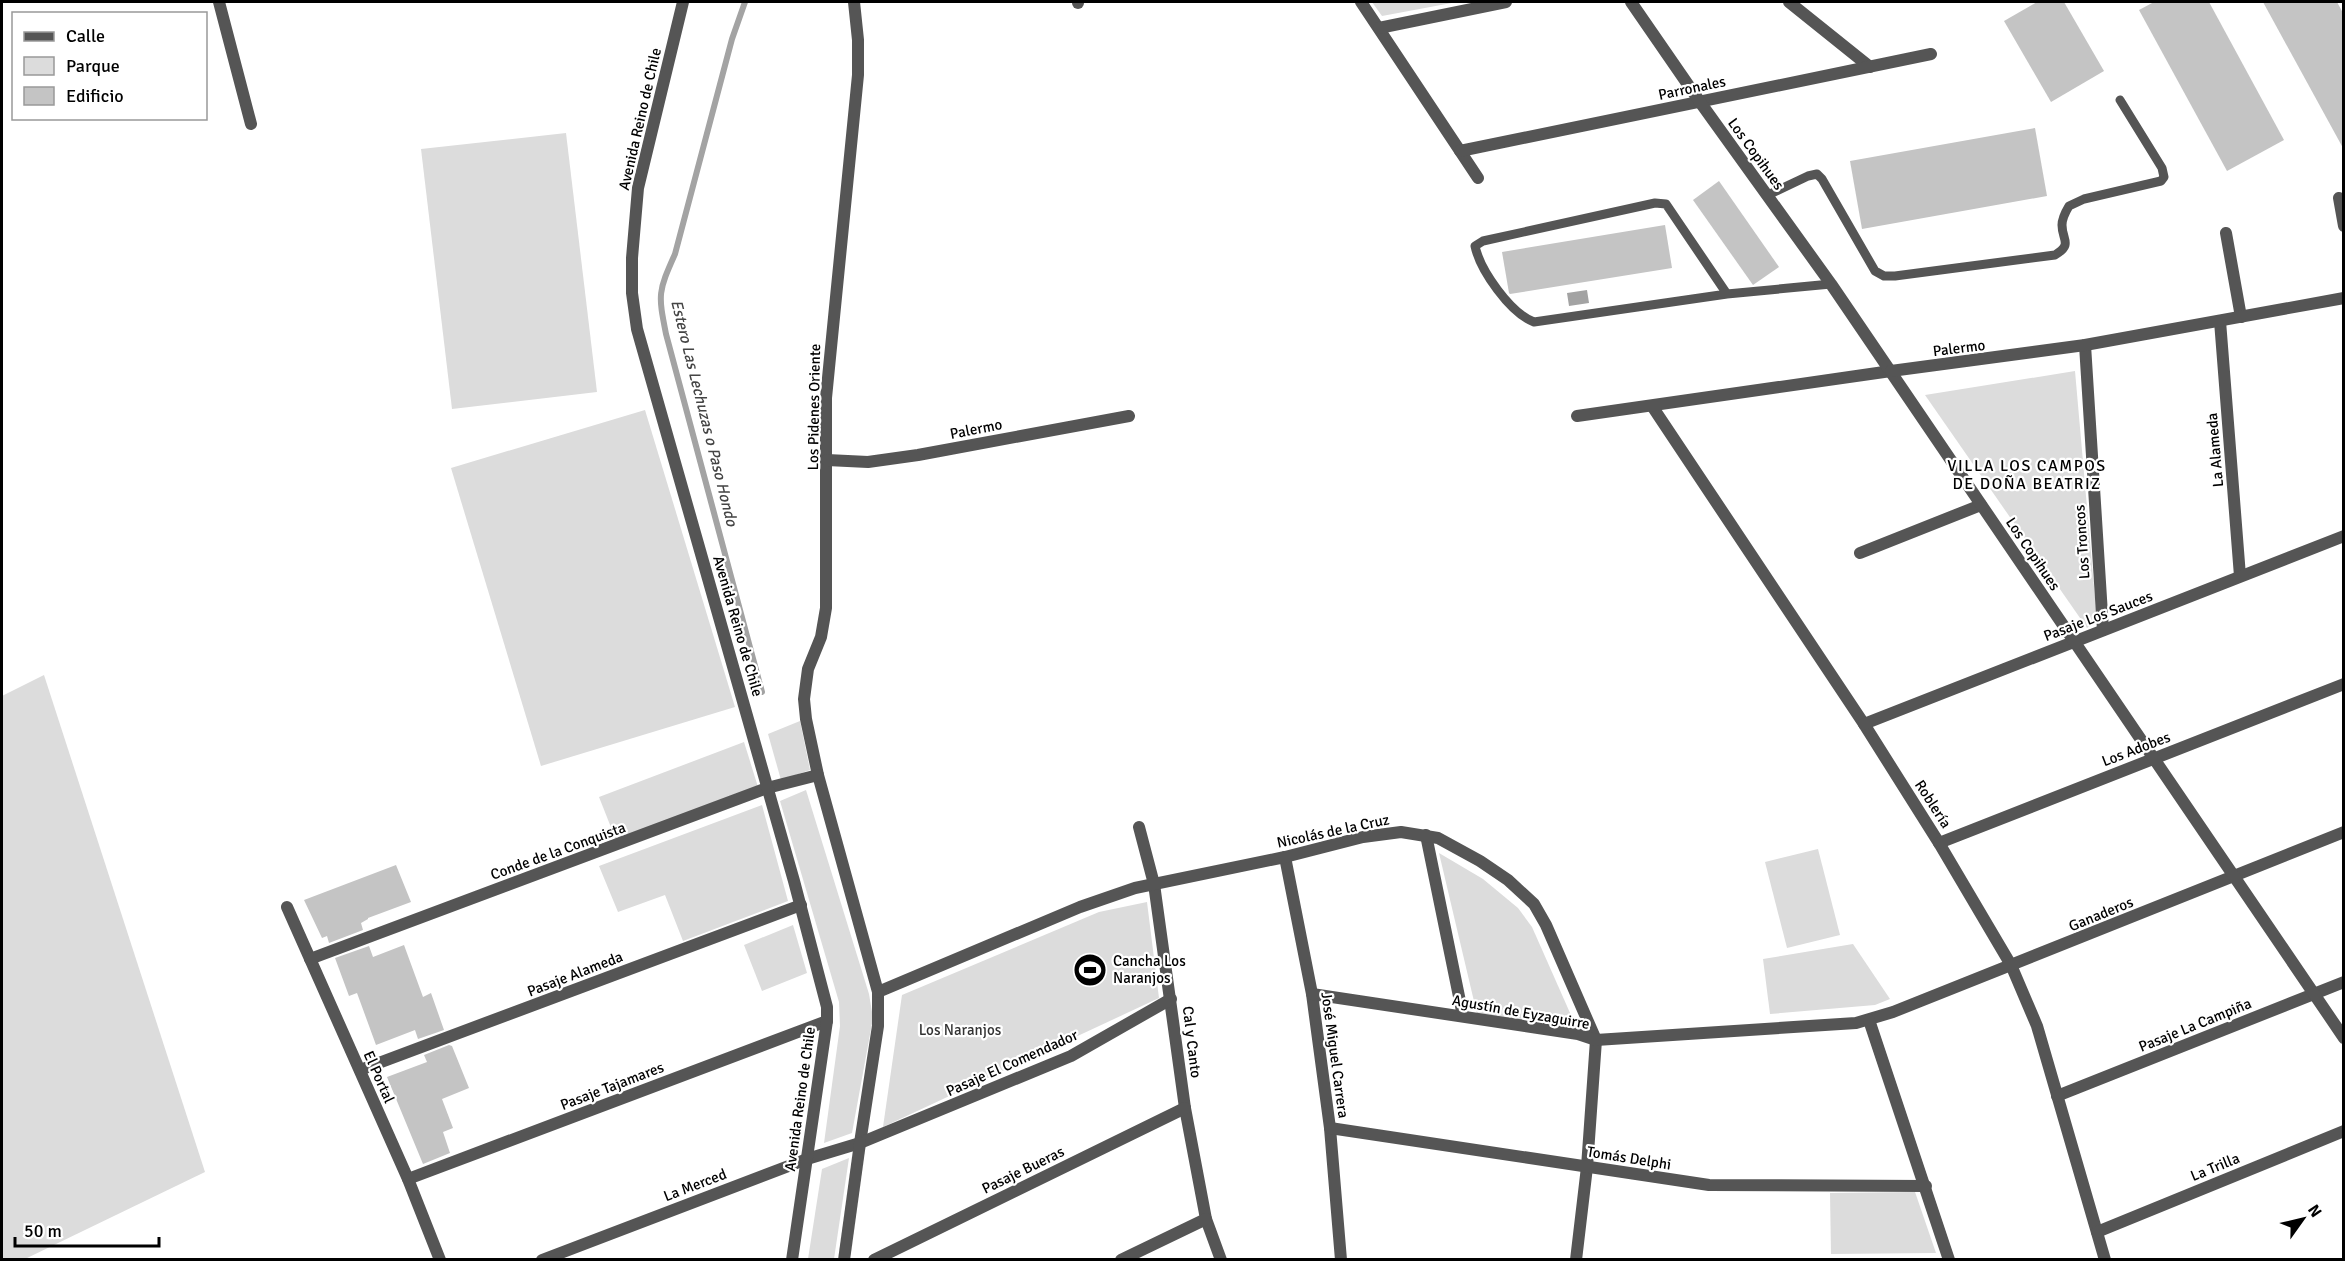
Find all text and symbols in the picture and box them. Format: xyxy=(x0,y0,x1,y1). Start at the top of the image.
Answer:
legend xyxy=(12,12,207,120)
text: Calle xyxy=(66,25,105,47)
street label: Avenida Reino de Chile xyxy=(615,46,665,192)
text: Parque xyxy=(66,55,120,77)
street label: Parronales xyxy=(1657,72,1728,104)
text: Edificio xyxy=(66,85,124,107)
street label: Los Copihues xyxy=(1724,115,1788,194)
water label: Estero Las Lechuzas o Paso Hondo xyxy=(666,298,742,529)
street label: Palermo xyxy=(1932,336,1987,360)
street label: Los Pidenes Oriente xyxy=(804,343,824,471)
street label: La Alameda xyxy=(2203,412,2227,488)
street label: Palermo xyxy=(948,415,1004,443)
district label: VILLA LOS CAMPOS DE DOÑA BEATRIZ xyxy=(1947,456,2107,494)
street label: Los Troncos xyxy=(2070,504,2094,580)
street label: Los Copihues xyxy=(2002,514,2064,594)
street label: Avenida Reino de Chile xyxy=(709,554,767,698)
street label: Pasaje Los Sauces xyxy=(2041,587,2155,645)
street label: Los Adobes xyxy=(2099,728,2173,770)
street label: Roblería xyxy=(1911,777,1955,831)
street label: Nicolás de la Cruz xyxy=(1275,810,1391,852)
street label: Conde de la Conquista xyxy=(488,818,628,884)
street label: Ganaderos xyxy=(2066,893,2136,935)
street label: Pasaje Alameda xyxy=(525,947,625,1001)
sports icon: Cancha Los Naranjos xyxy=(1072,952,1108,988)
place label: Cancha Los Naranjos xyxy=(1113,952,1186,987)
street label: José Miguel Carrera xyxy=(1317,991,1353,1119)
street label: Agustín de Eyzaguirre xyxy=(1451,991,1591,1033)
street label: Pasaje La Campiña xyxy=(2136,994,2254,1056)
street label: Cal y Canto xyxy=(1179,1005,1205,1079)
park label: Los Naranjos xyxy=(919,1021,1002,1039)
street label: Avenida Reino de Chile xyxy=(781,1026,819,1172)
street label: Pasaje El Comendador xyxy=(943,1026,1081,1100)
street label: El Portal xyxy=(360,1048,398,1106)
street label: Pasaje Tajamares xyxy=(558,1058,667,1114)
street label: Pasaje Bueras xyxy=(979,1142,1067,1198)
street label: Tomás Delphi xyxy=(1586,1142,1672,1174)
street label: La Trilla xyxy=(2188,1149,2242,1185)
street label: La Merced xyxy=(661,1165,729,1205)
north arrow xyxy=(2273,1189,2333,1249)
text: N xyxy=(2303,1201,2326,1221)
scale bar xyxy=(15,1210,159,1248)
text: 50 m xyxy=(24,1220,62,1242)

